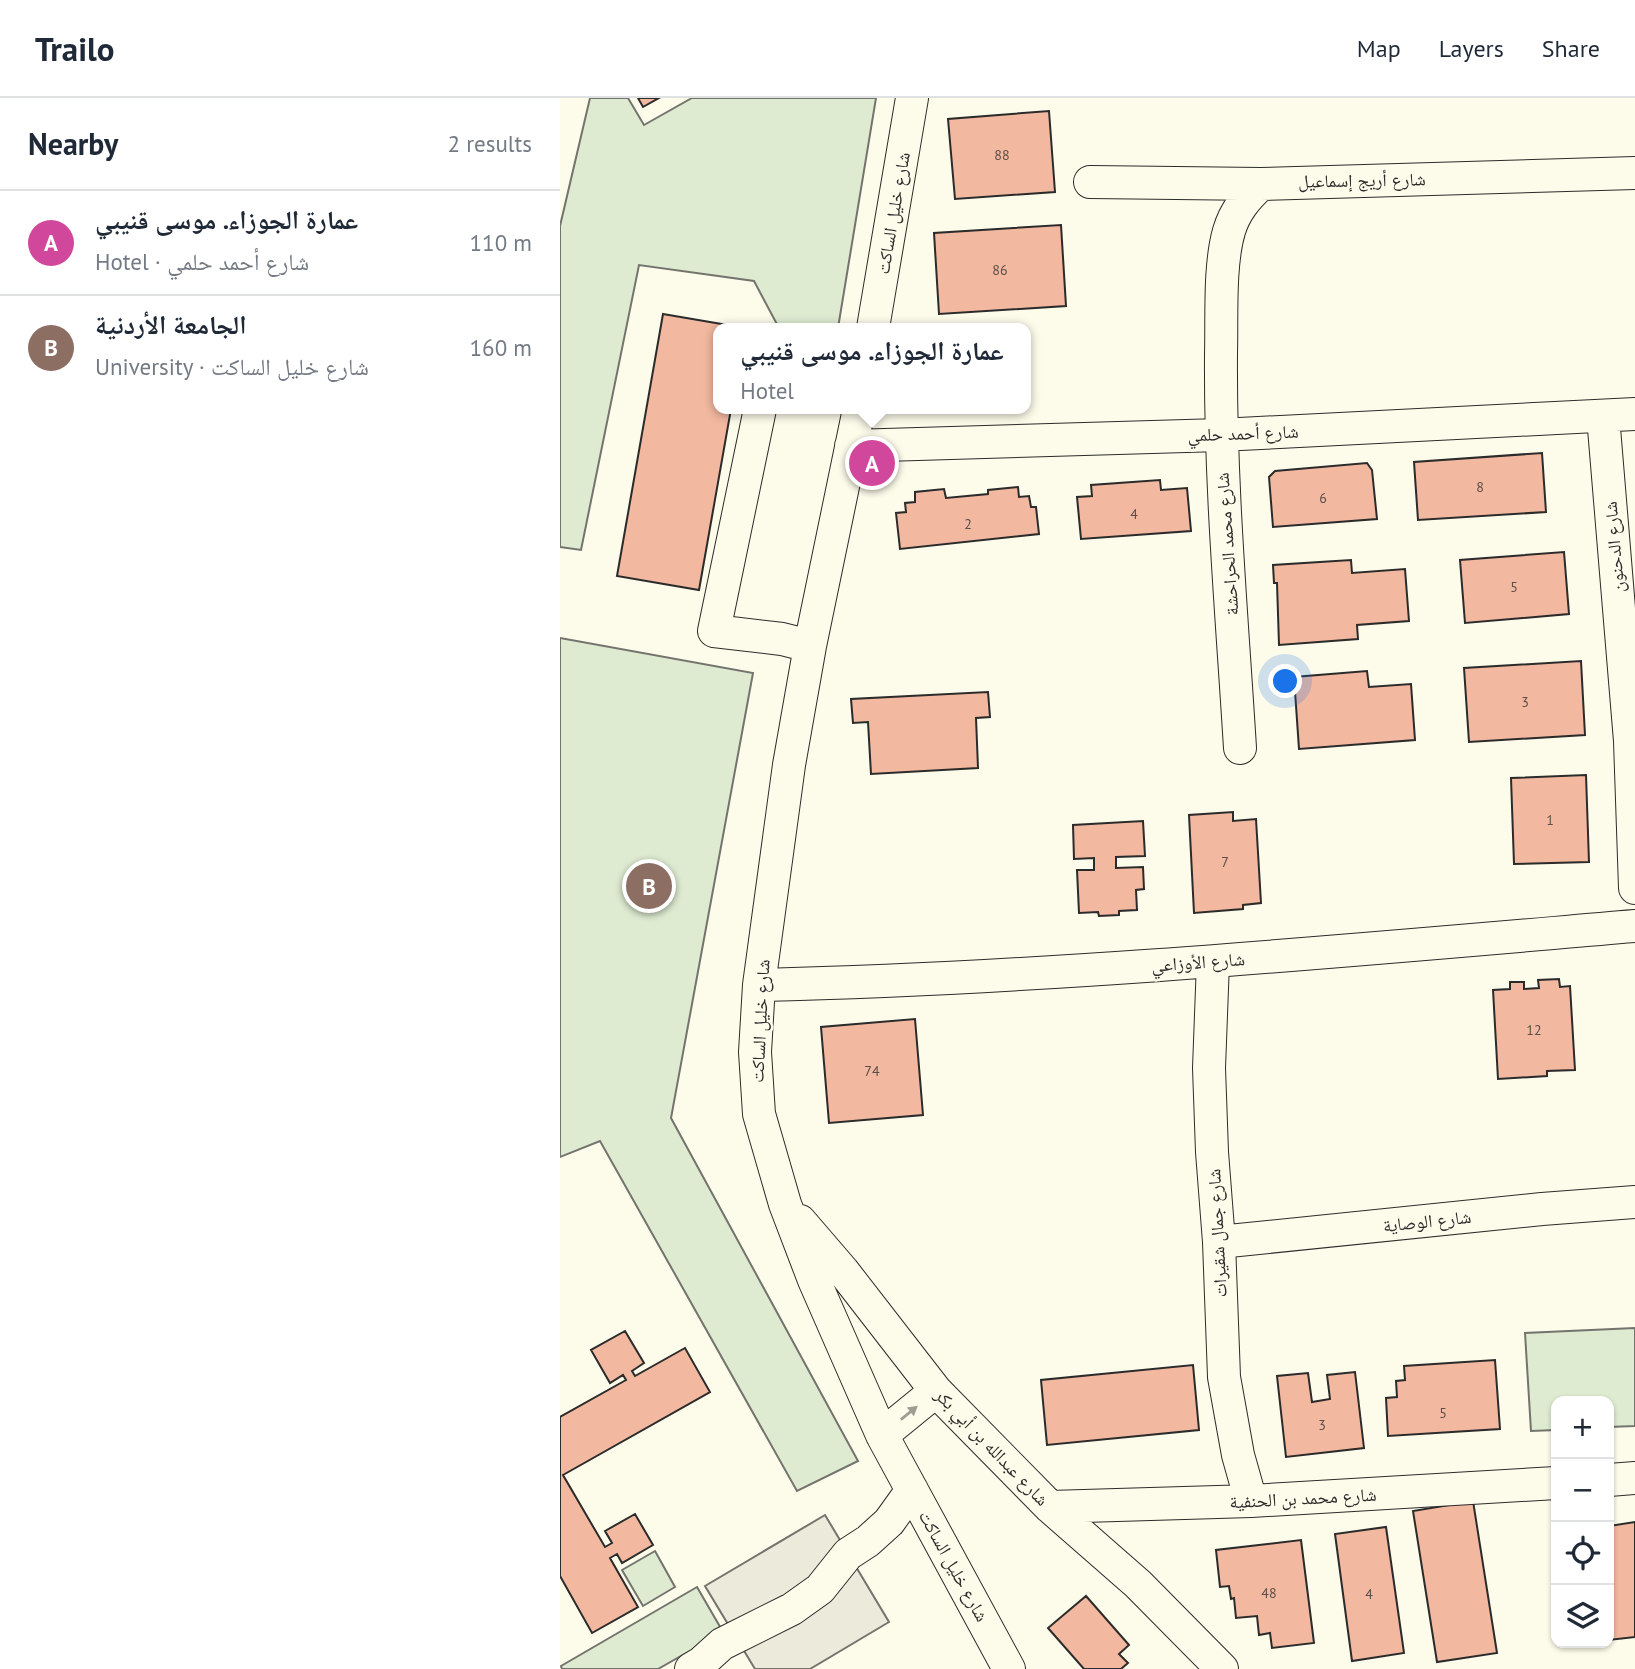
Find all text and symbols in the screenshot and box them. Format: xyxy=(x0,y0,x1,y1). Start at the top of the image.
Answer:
text: Trailo xyxy=(35,27,115,70)
text: Map xyxy=(1357,33,1401,64)
text: Layers xyxy=(1439,33,1504,64)
text: Share xyxy=(1542,33,1600,64)
text: Nearby xyxy=(28,124,118,163)
text: 2 results xyxy=(448,129,532,158)
house number: 88 xyxy=(994,146,1010,164)
street label: شارع خليل الساكت xyxy=(871,150,915,276)
street label: شارع أريج إسماعيل xyxy=(1298,167,1426,194)
text: عمارة الجوزاء. موسى قنيبي xyxy=(95,203,358,236)
text: A xyxy=(44,228,58,257)
text: 110 m xyxy=(470,228,532,257)
text: Hotel · شارع أحمد حلمي xyxy=(95,247,309,276)
house number: 86 xyxy=(992,261,1008,279)
text: الجامعة الأردنية xyxy=(95,308,247,341)
popup xyxy=(713,323,1031,414)
text: B xyxy=(44,333,58,362)
text: 160 m xyxy=(470,333,532,362)
text: عمارة الجوزاء. موسى قنيبي xyxy=(740,334,1004,367)
text: University · شارع خليل الساكت xyxy=(95,352,369,381)
text: Hotel xyxy=(740,376,794,405)
street label: شارع أحمد حلمي xyxy=(1187,420,1299,450)
pin: A xyxy=(849,437,895,489)
street label: شارع محمد الحراحشة xyxy=(1211,472,1243,616)
house number: 8 xyxy=(1476,478,1484,496)
house number: 6 xyxy=(1319,489,1327,507)
street label: شارع الدحنون xyxy=(1599,500,1629,594)
house number: 4 xyxy=(1130,505,1138,523)
house number: 2 xyxy=(964,515,972,533)
house number: 5 xyxy=(1510,578,1518,596)
your location xyxy=(1268,664,1302,698)
house number: 3 xyxy=(1521,693,1529,711)
house number: 1 xyxy=(1546,811,1554,829)
house number: 7 xyxy=(1221,853,1229,871)
pin: B xyxy=(626,860,672,912)
street label: شارع الأوزاعي xyxy=(1150,947,1246,980)
street label: شارع خليل الساكت xyxy=(745,959,775,1083)
house number: 12 xyxy=(1526,1021,1542,1039)
house number: 74 xyxy=(864,1062,880,1080)
street label: شارع جمال شقيرات xyxy=(1202,1168,1232,1298)
street label: شارع الوصاية xyxy=(1382,1205,1472,1237)
street label: شارع عبدالله بن أبي بكر xyxy=(927,1383,1054,1513)
map controls xyxy=(1551,1396,1614,1648)
button: + xyxy=(1551,1396,1614,1459)
house number: 5 xyxy=(1439,1404,1447,1422)
one-way arrow xyxy=(900,1405,918,1420)
house number: 3 xyxy=(1318,1416,1326,1434)
button: − xyxy=(1551,1459,1614,1522)
street label: شارع محمد بن الحنفية xyxy=(1229,1483,1377,1513)
street label: شارع خليل الساكت xyxy=(914,1506,994,1626)
button: locate xyxy=(1551,1522,1614,1585)
house number: 48 xyxy=(1261,1584,1277,1602)
house number: 4 xyxy=(1365,1585,1373,1603)
button: layers xyxy=(1551,1585,1614,1648)

